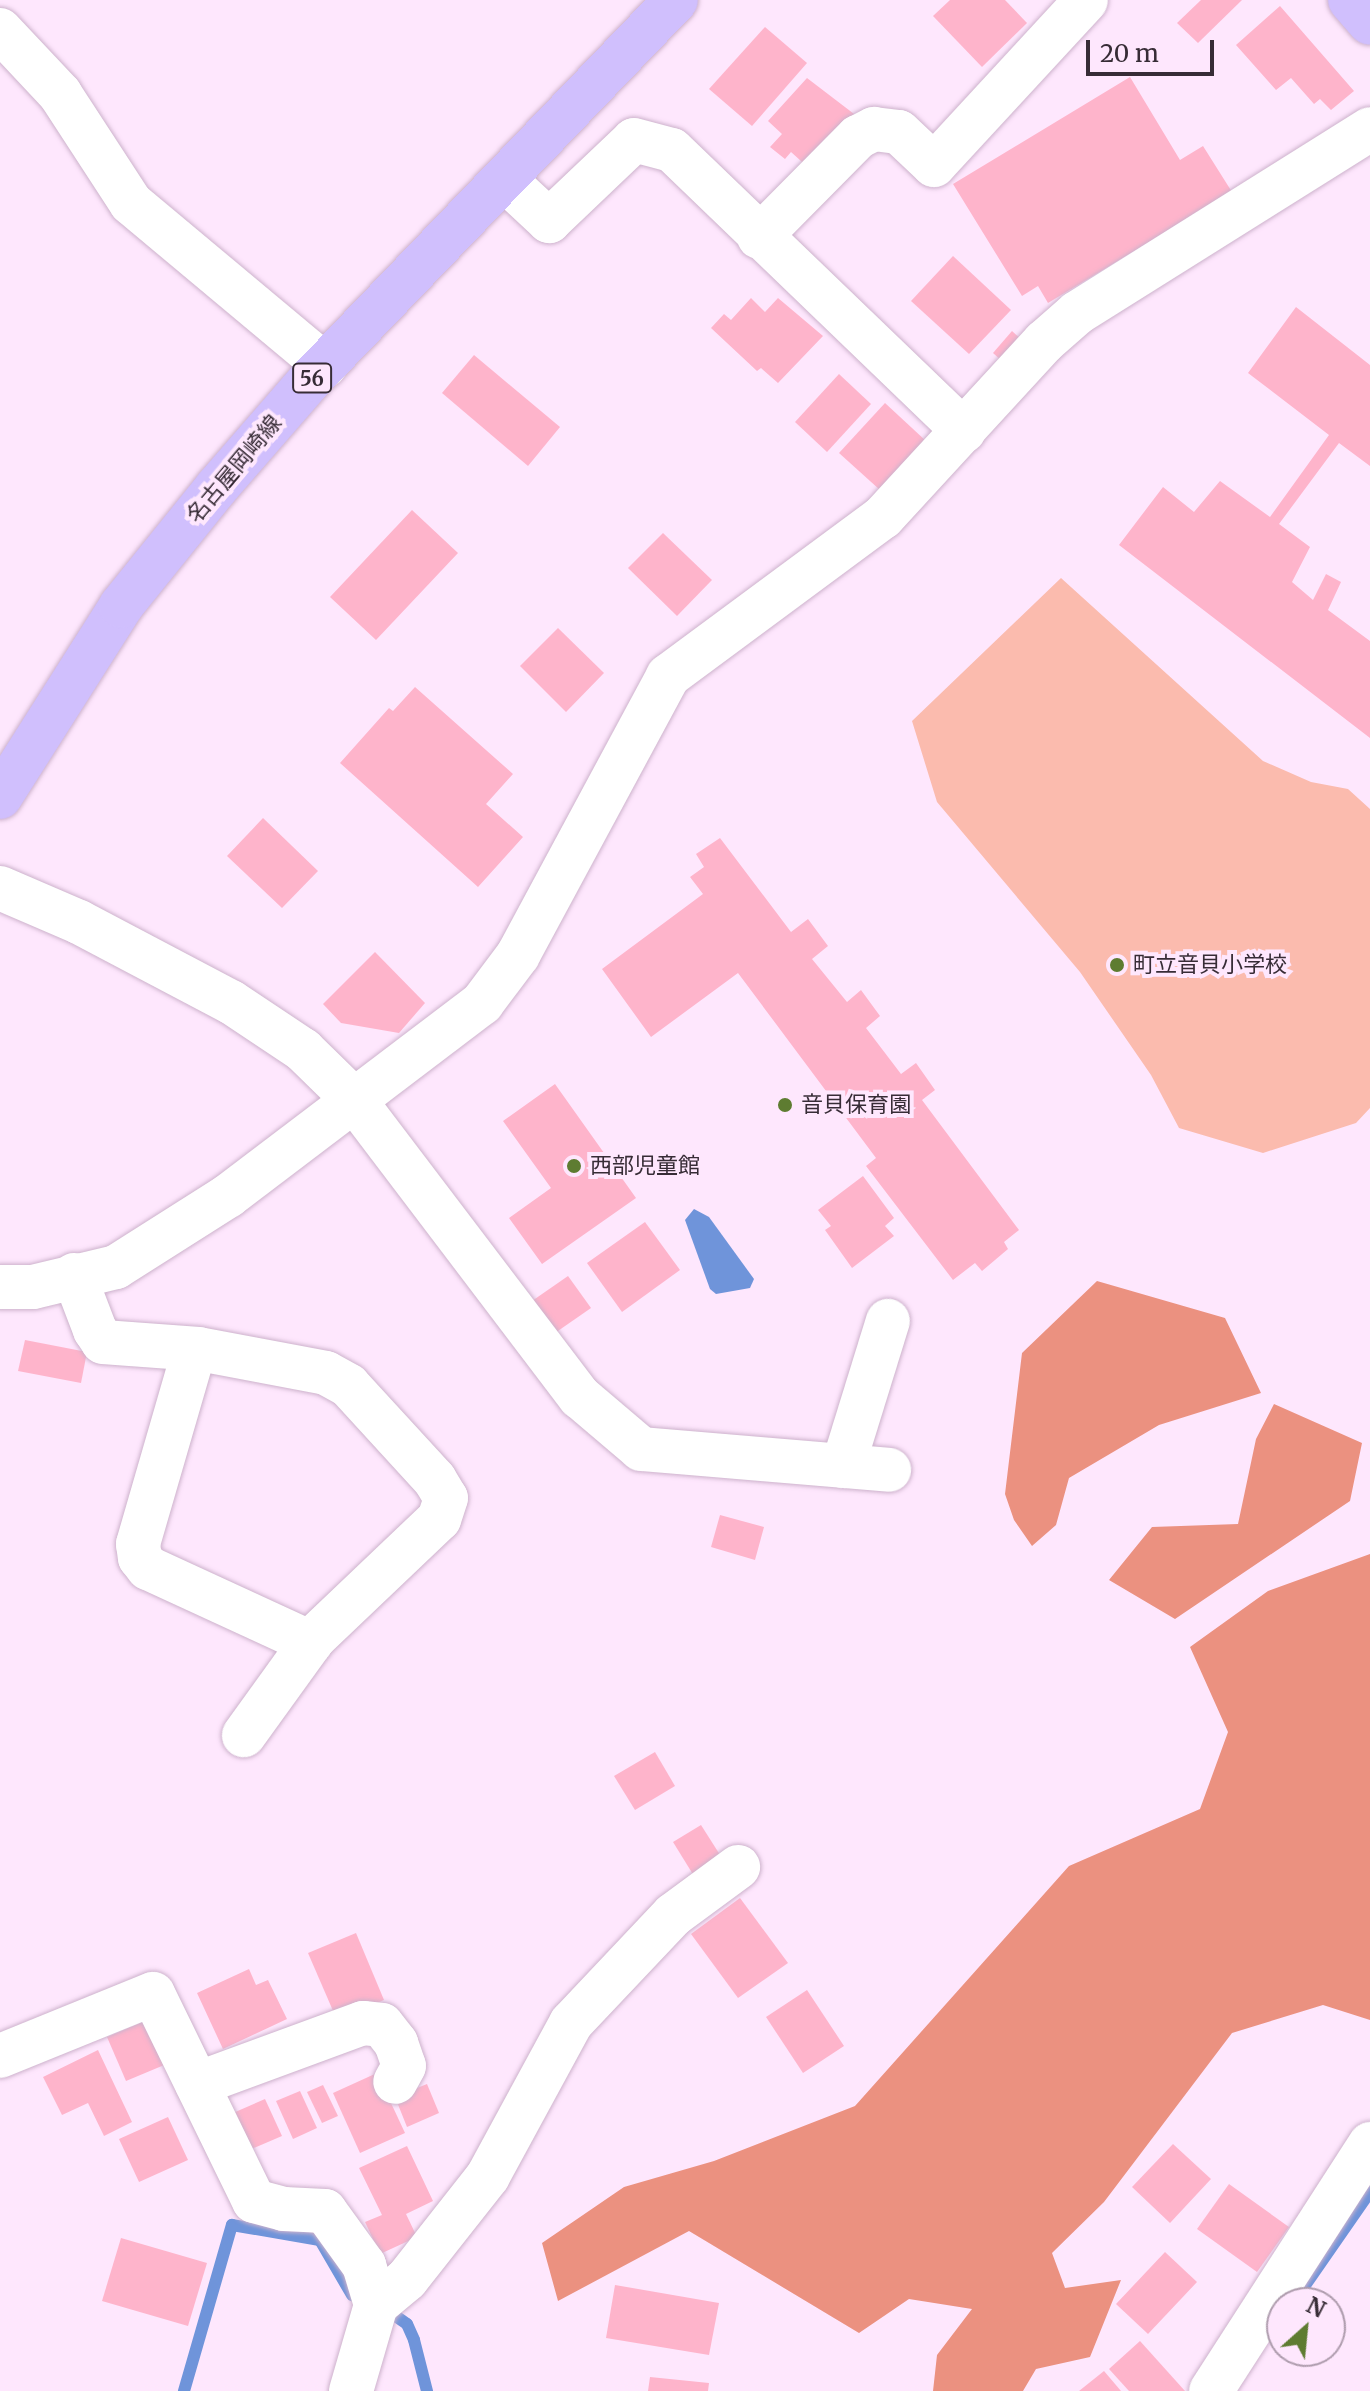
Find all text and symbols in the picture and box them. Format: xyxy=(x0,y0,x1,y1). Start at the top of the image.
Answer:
scale bar xyxy=(1090,24,1218,74)
text: 20 m xyxy=(1100,38,1159,69)
road number: 56 xyxy=(292,362,332,394)
street label: 名古屋岡崎線 xyxy=(181,410,287,528)
place label: 町立音貝小学校 xyxy=(1133,952,1287,978)
marker: 町立音貝小学校 xyxy=(1108,956,1126,974)
place label: 音貝保育園 xyxy=(801,1092,911,1118)
marker: 音貝保育園 xyxy=(776,1096,794,1114)
place label: 西部児童館 xyxy=(590,1153,700,1179)
marker: 西部児童館 xyxy=(565,1157,583,1175)
north arrow xyxy=(1266,2287,1346,2367)
text: N xyxy=(1302,2291,1330,2324)

